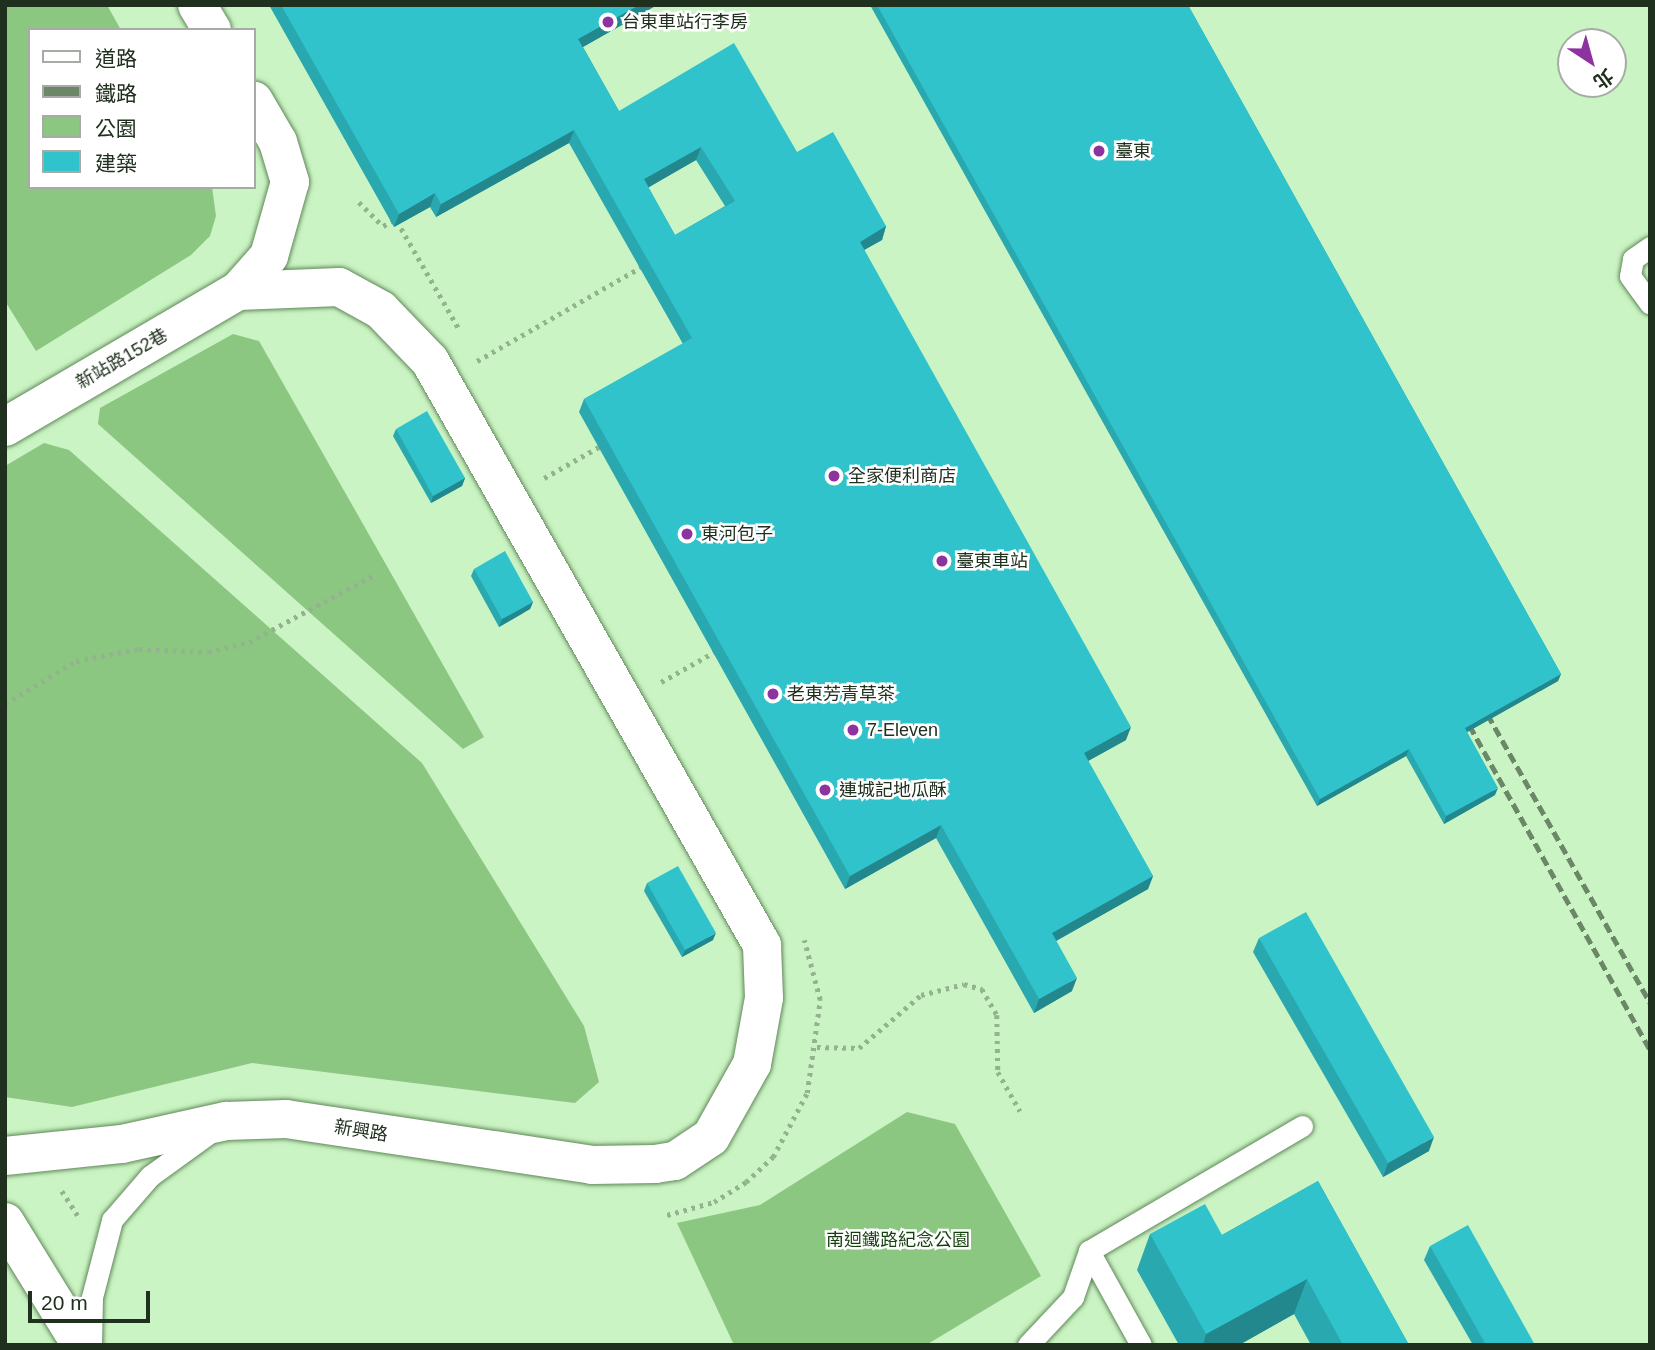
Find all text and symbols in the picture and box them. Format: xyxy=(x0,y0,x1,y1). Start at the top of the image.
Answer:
place label: 台東車站行李房 xyxy=(622,11,748,33)
marker: 台東車站行李房 xyxy=(600,14,616,30)
legend xyxy=(28,28,256,189)
north arrow xyxy=(1557,28,1627,98)
text: 道路 xyxy=(95,47,137,70)
text: 北 xyxy=(1590,65,1617,93)
text: 鐵路 xyxy=(95,82,137,105)
text: 公園 xyxy=(95,117,137,140)
place label: 臺東 xyxy=(1115,140,1151,162)
marker: 臺東 xyxy=(1089,141,1109,161)
text: 建築 xyxy=(95,152,137,175)
street label: 新站路152巷 xyxy=(72,324,172,394)
place label: 全家便利商店 xyxy=(848,465,956,487)
marker: 全家便利商店 xyxy=(826,468,842,484)
place label: 東河包子 xyxy=(701,523,773,545)
marker: 東河包子 xyxy=(679,526,695,542)
place label: 臺東車站 xyxy=(956,550,1028,572)
marker: 臺東車站 xyxy=(934,553,950,569)
place label: 老東芳青草茶 xyxy=(787,683,895,705)
marker: 老東芳青草茶 xyxy=(765,686,781,702)
place label: 7-Eleven xyxy=(867,719,938,741)
marker: 7-Eleven xyxy=(845,722,861,738)
place label: 連城記地瓜酥 xyxy=(839,779,947,801)
marker: 連城記地瓜酥 xyxy=(817,782,833,798)
street label: 新興路 xyxy=(333,1116,389,1146)
park label: 南迴鐵路紀念公園 xyxy=(826,1229,970,1251)
scale bar xyxy=(32,1276,154,1320)
text: 20 m xyxy=(41,1291,88,1314)

